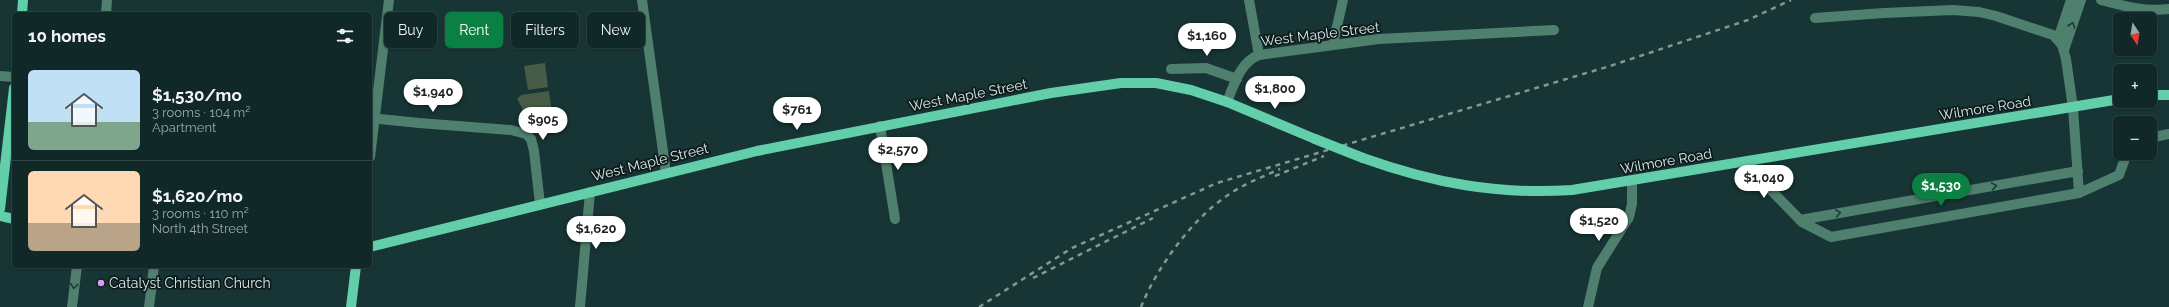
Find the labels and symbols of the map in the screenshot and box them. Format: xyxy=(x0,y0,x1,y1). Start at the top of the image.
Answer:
north arrow xyxy=(2113,12,2157,56)
street label: West Maple Street xyxy=(1260,19,1381,49)
one-way arrow xyxy=(2067,22,2076,29)
pin: $1,160 xyxy=(1174,23,1240,57)
street label: West Maple Street xyxy=(908,76,1029,114)
pin: $1,800 xyxy=(1242,76,1308,110)
pin: $1,940 xyxy=(400,79,466,113)
street label: Wilmore Road xyxy=(1938,93,2032,123)
pin: $761 xyxy=(773,97,821,131)
pin: $905 xyxy=(519,107,567,141)
pin: $2,570 xyxy=(865,137,931,171)
street label: West Maple Street xyxy=(590,140,710,184)
street label: Wilmore Road xyxy=(1619,145,1713,177)
pin: $1,040 xyxy=(1731,165,1797,199)
pin: $1,530 xyxy=(1908,173,1974,207)
one-way arrow xyxy=(1991,183,1997,191)
pin: $1,520 xyxy=(1566,208,1632,242)
one-way arrow xyxy=(1835,209,1841,217)
pin: $1,620 xyxy=(563,216,629,250)
place label: Catalyst Christian Church xyxy=(109,275,271,291)
marker: Catalyst Christian Church xyxy=(96,278,106,288)
one-way arrow xyxy=(70,283,79,290)

